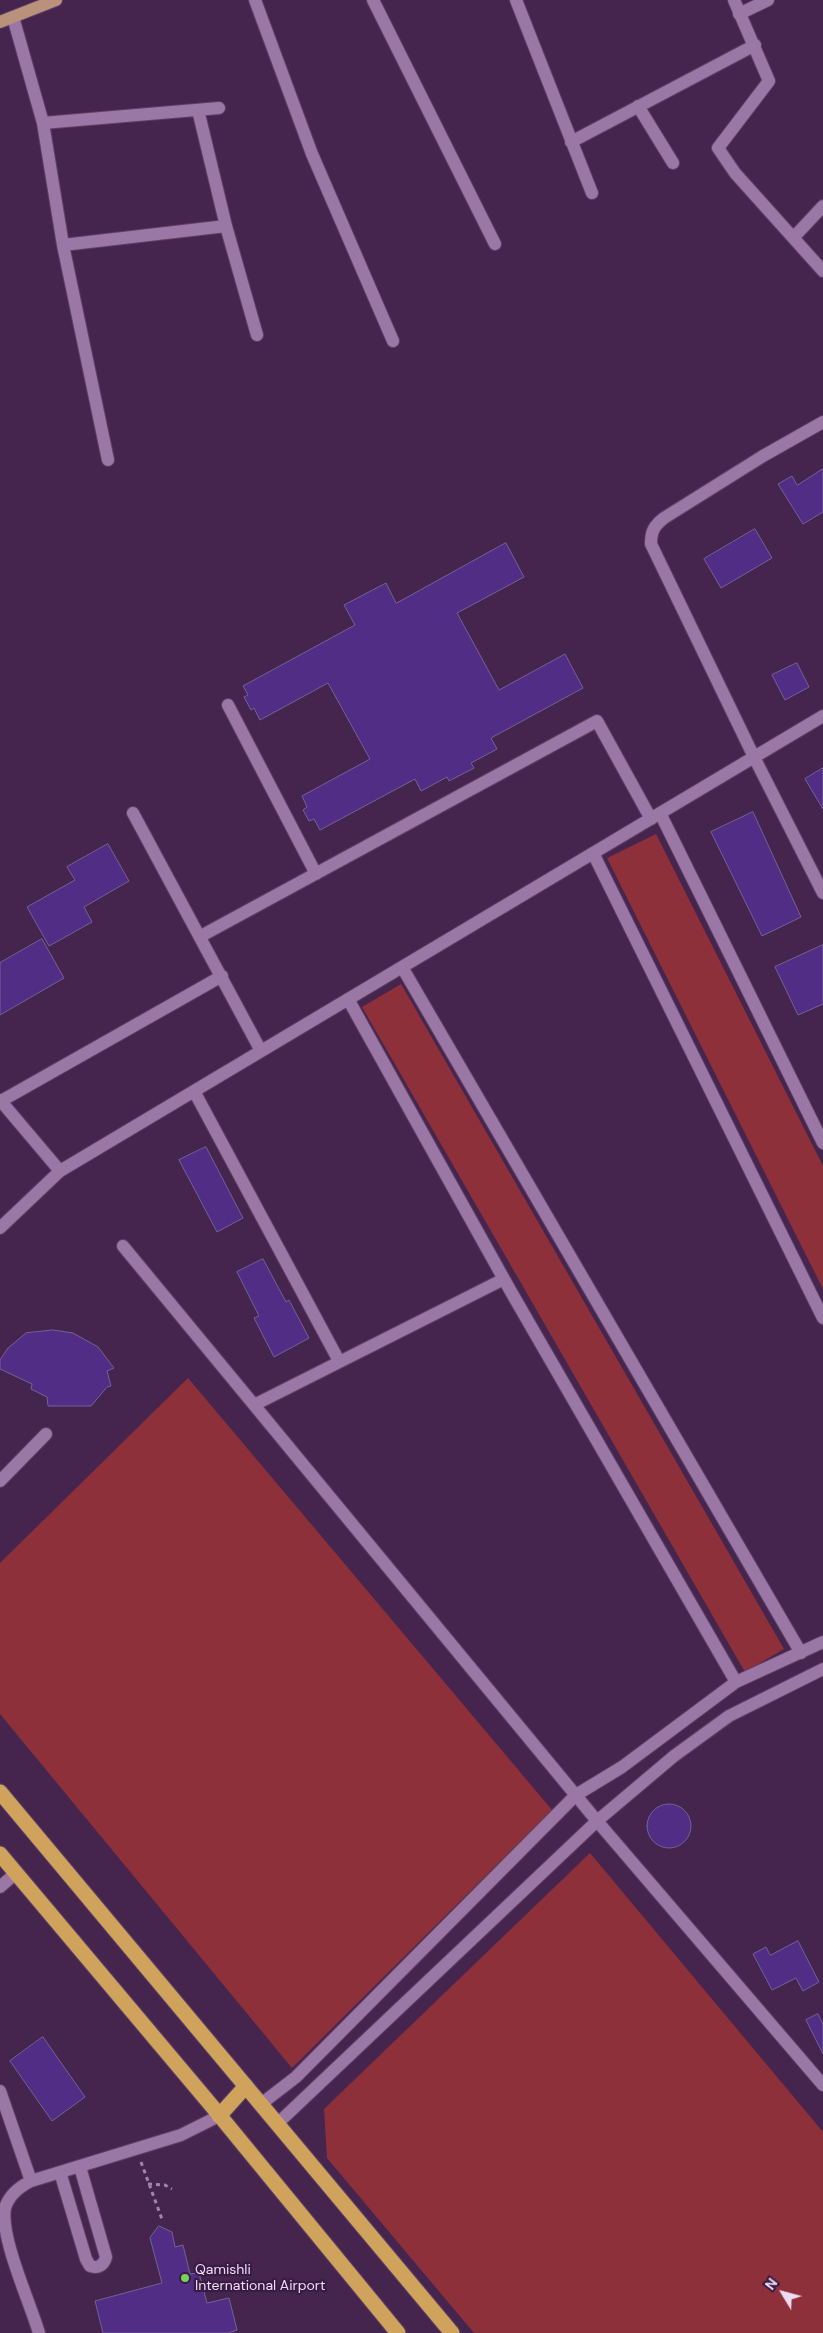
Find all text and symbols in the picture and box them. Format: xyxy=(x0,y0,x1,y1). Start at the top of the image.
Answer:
place label: Qamishli International Airport xyxy=(195,2262,325,2294)
north arrow xyxy=(758,2268,808,2318)
marker: Qamishli International Airport xyxy=(179,2272,191,2284)
text: N xyxy=(761,2274,781,2293)

